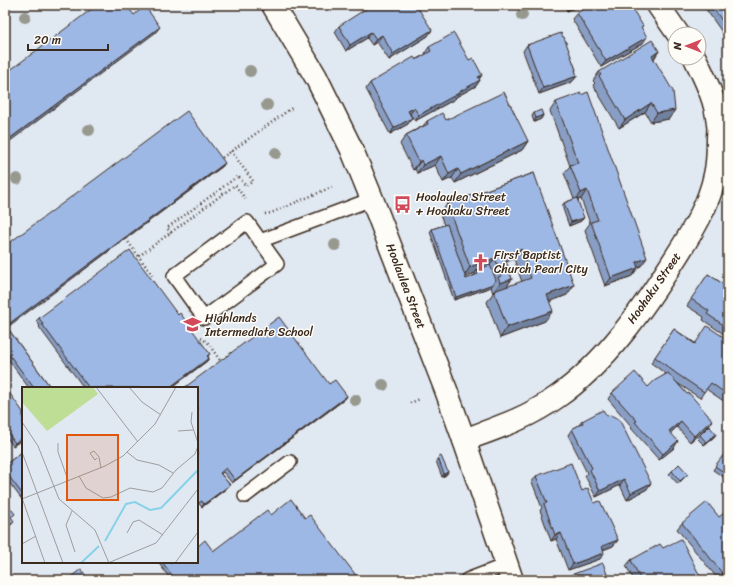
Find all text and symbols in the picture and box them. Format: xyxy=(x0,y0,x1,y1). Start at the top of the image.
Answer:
scale bar xyxy=(28,26,108,52)
north arrow xyxy=(667,26,707,66)
text: 20 m xyxy=(34,29,61,51)
text: N xyxy=(668,42,687,51)
place label: Hoolaulea Street + Hoohaku Street xyxy=(415,186,510,222)
bus stop icon: Hoolaulea Street + Hoohaku Street xyxy=(393,194,413,214)
street label: Hoolaulea Street xyxy=(380,240,432,332)
place label: First Baptist Church Pearl City xyxy=(494,244,589,280)
street label: Hoohaku Street xyxy=(621,248,687,328)
church icon: First Baptist Church Pearl City xyxy=(471,252,491,272)
place label: Highlands Intermediate School xyxy=(204,307,314,343)
school or university icon: Highlands Intermediate School xyxy=(182,315,202,335)
inset map xyxy=(22,387,198,563)

